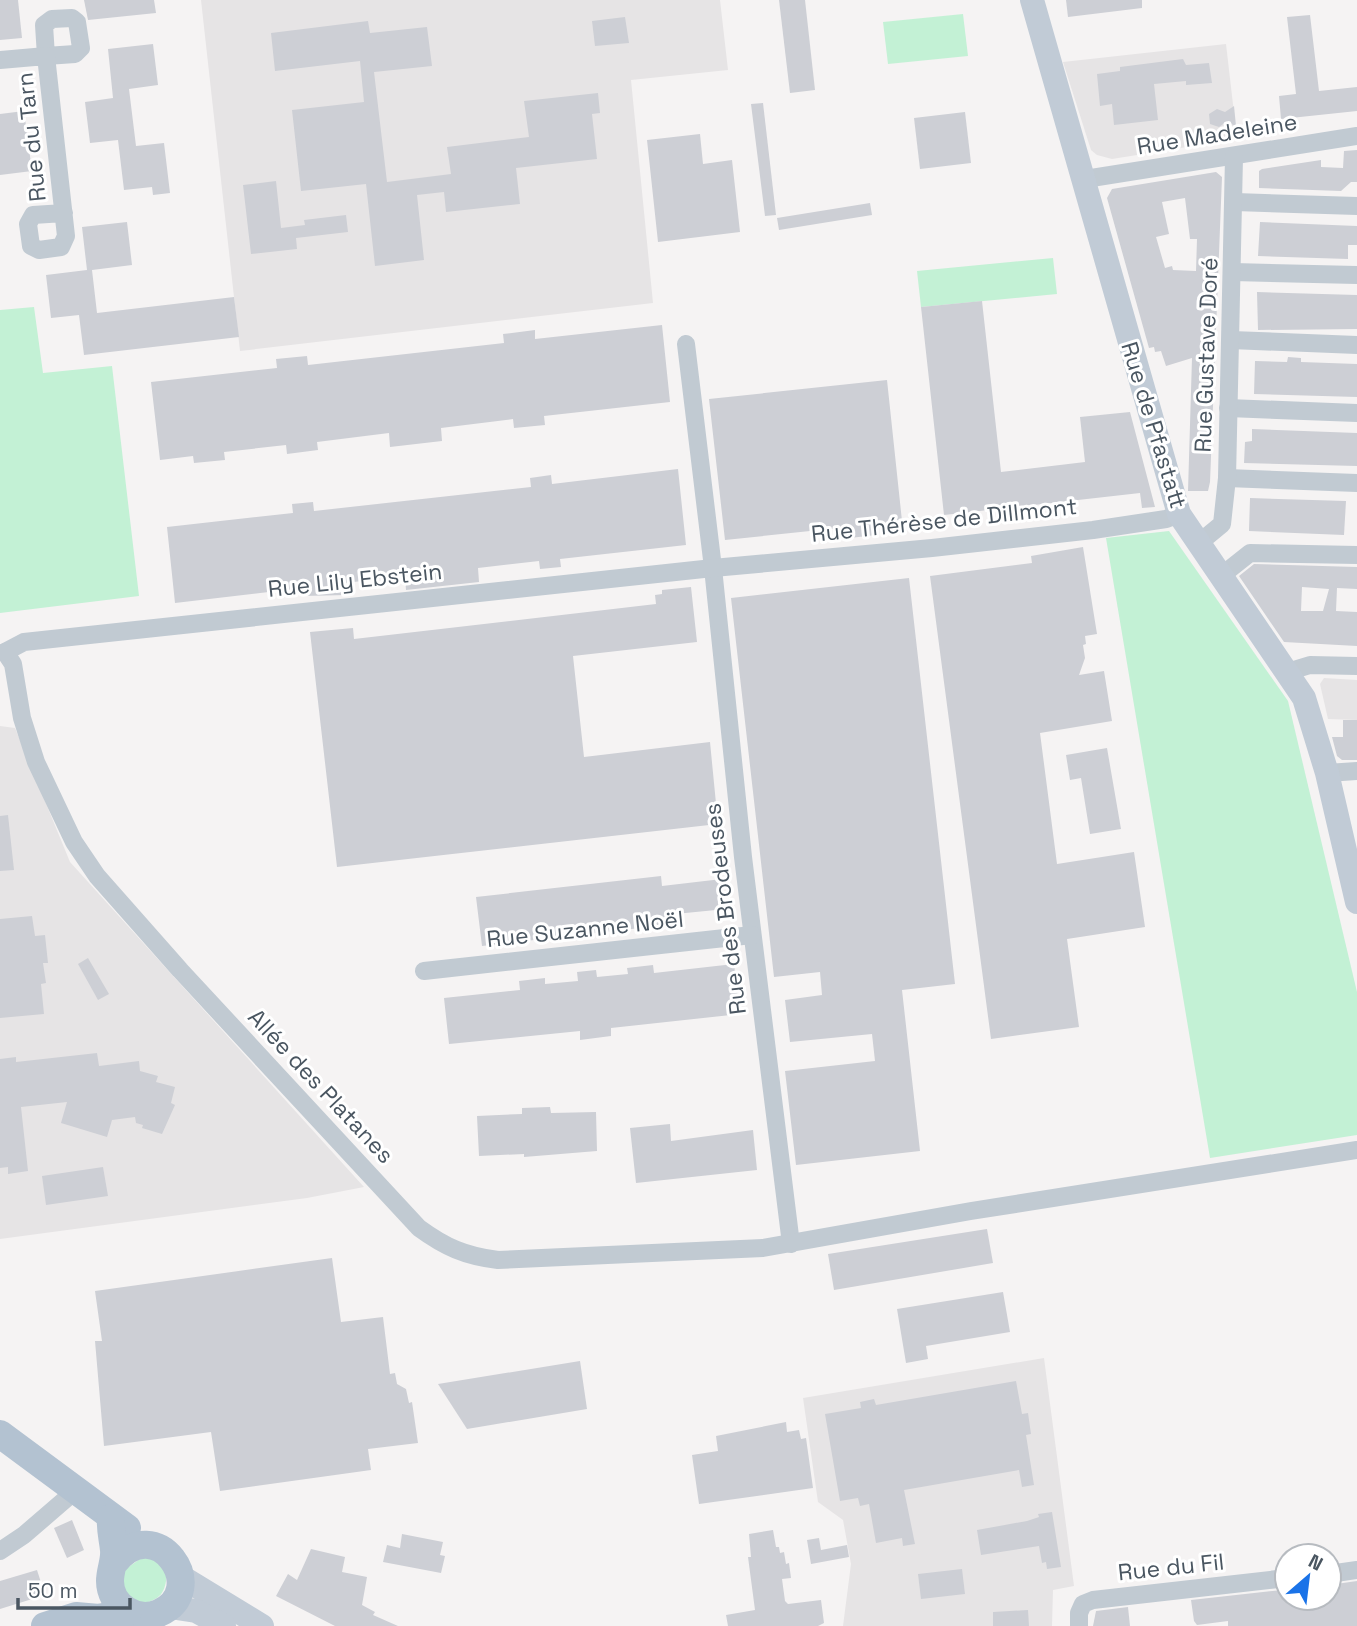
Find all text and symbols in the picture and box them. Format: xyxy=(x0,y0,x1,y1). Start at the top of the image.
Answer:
street label: Rue du Tarn xyxy=(9,71,53,203)
street label: Rue Madeleine xyxy=(1135,107,1299,161)
street label: Rue Gustave Doré xyxy=(1188,257,1224,453)
street label: Rue de Pfastatt xyxy=(1114,338,1194,512)
street label: Rue Thérèse de Dillmont xyxy=(810,491,1078,549)
street label: Rue Lily Ebstein xyxy=(266,556,444,604)
street label: Rue des Brodeuses xyxy=(697,802,753,1016)
street label: Rue Suzanne Noël xyxy=(485,904,685,954)
street label: Allée des Platanes xyxy=(242,1002,400,1170)
north arrow xyxy=(1273,1542,1343,1612)
street label: Rue du Fil xyxy=(1116,1547,1226,1587)
text: N xyxy=(1304,1548,1327,1576)
scale bar xyxy=(18,1566,130,1610)
text: 50 m xyxy=(28,1577,78,1604)

